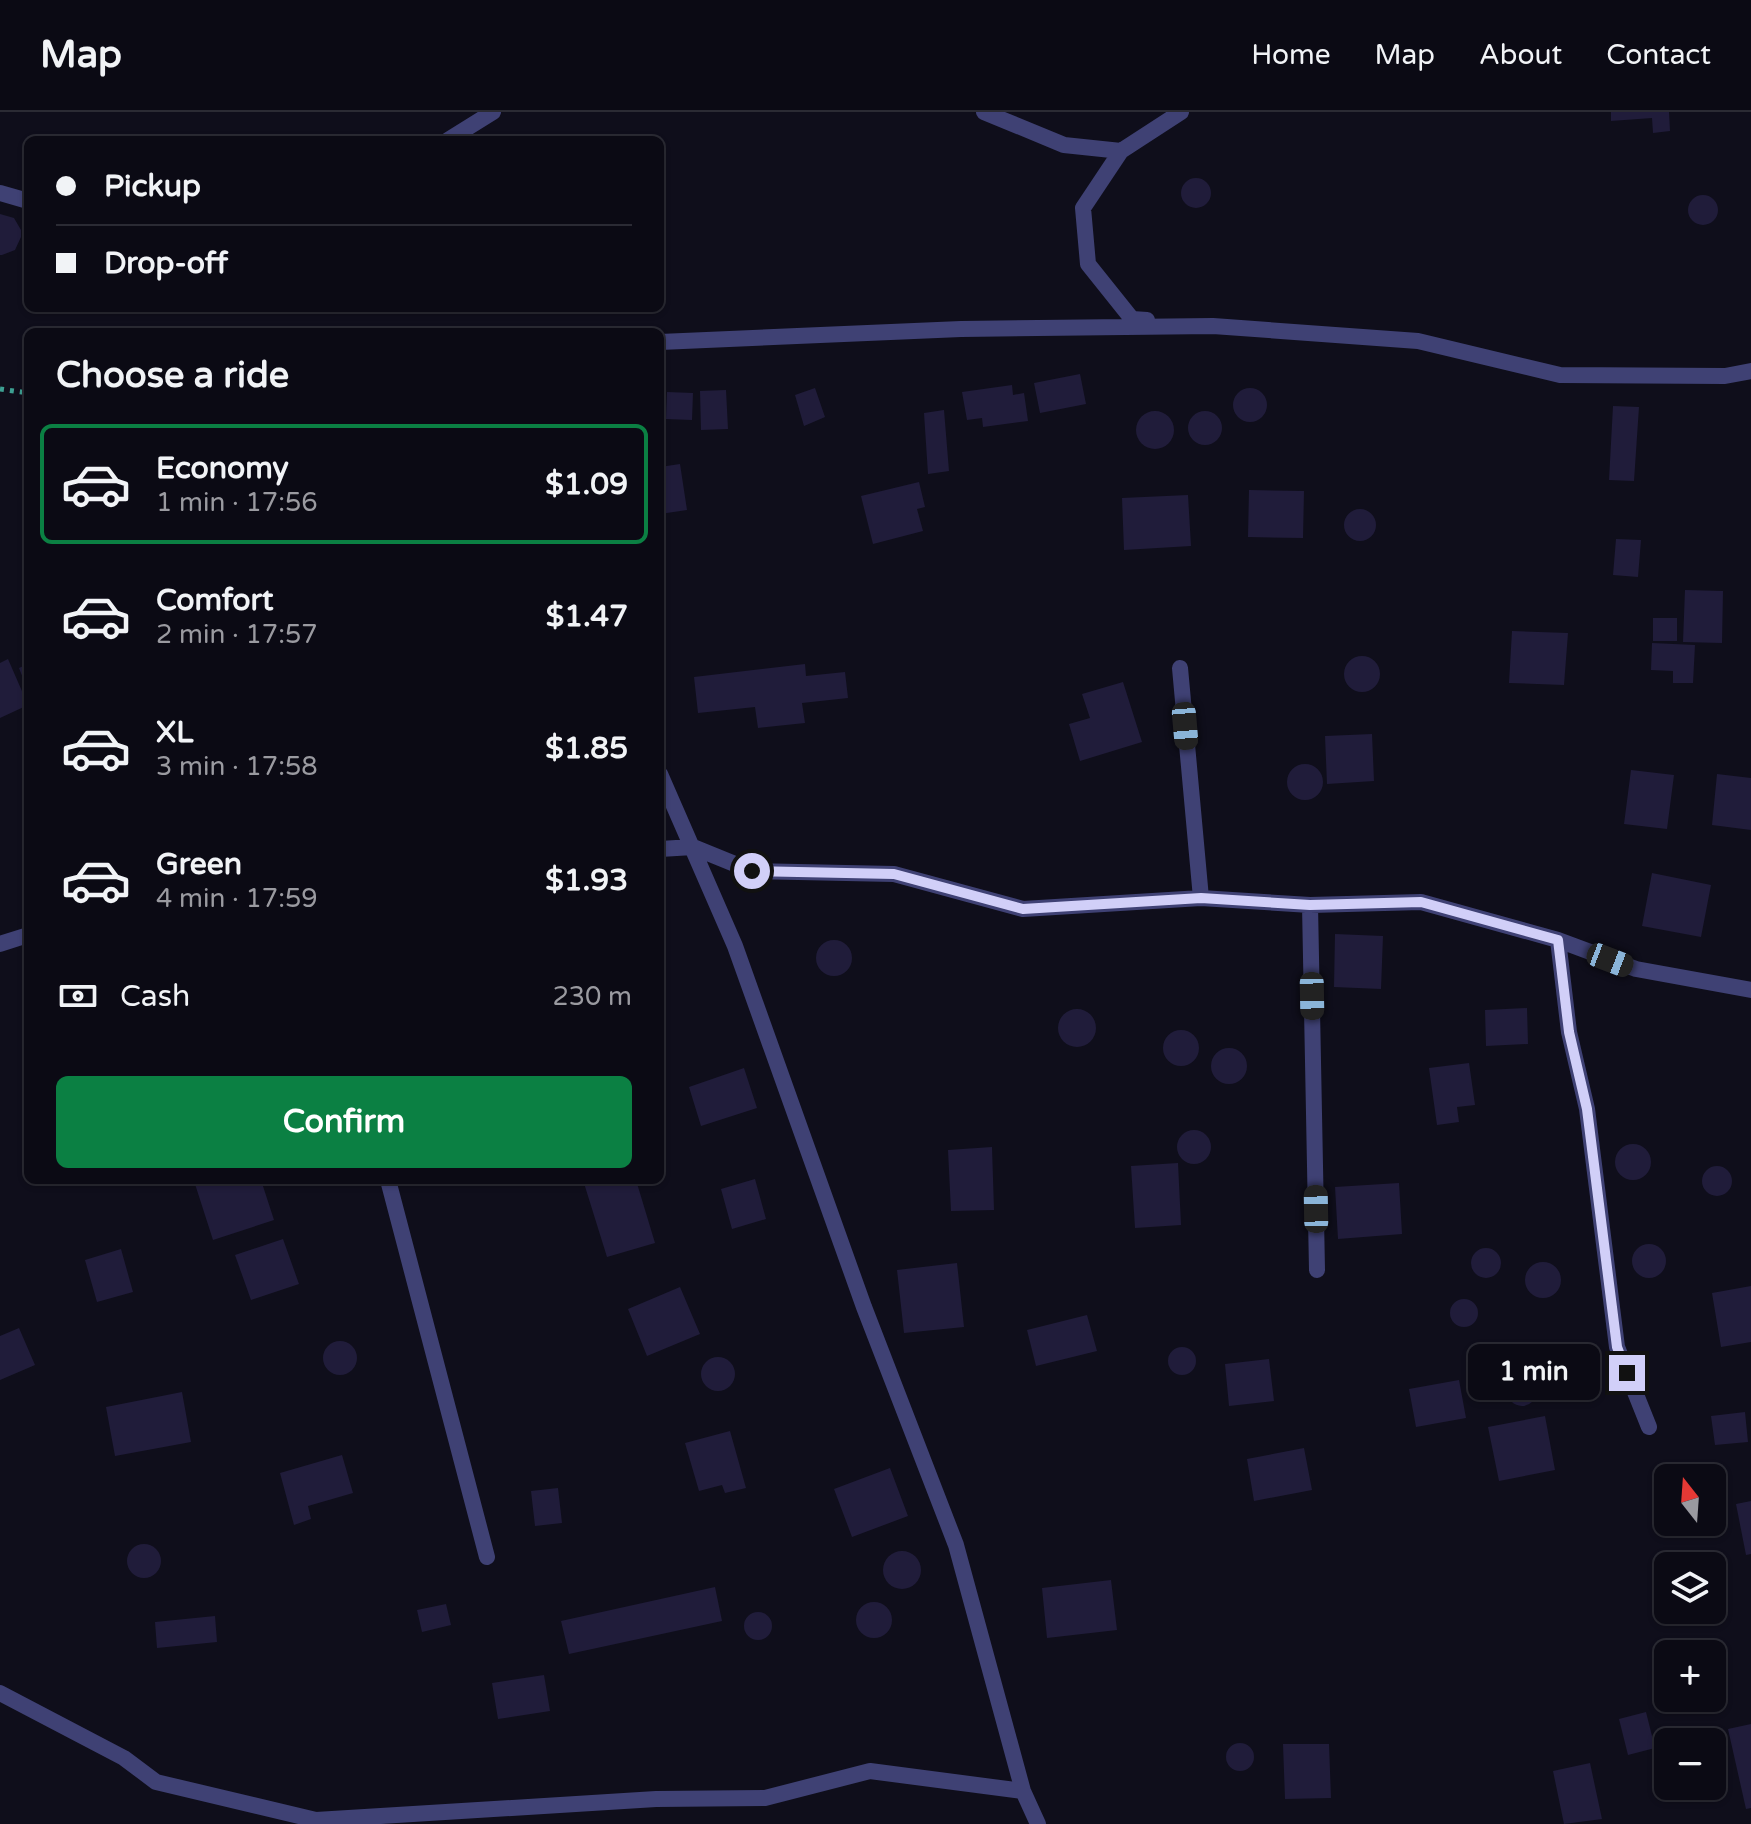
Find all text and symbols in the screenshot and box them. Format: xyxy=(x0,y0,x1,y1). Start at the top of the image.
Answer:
text: Map xyxy=(40,32,122,78)
text: Home xyxy=(1251,38,1331,72)
text: Map xyxy=(1375,38,1435,72)
text: About xyxy=(1479,38,1562,72)
text: Contact xyxy=(1606,38,1711,72)
text: Pickup xyxy=(104,168,201,205)
text: Drop-off xyxy=(104,245,228,282)
text: Choose a ride xyxy=(56,354,289,397)
icon: car xyxy=(60,448,132,520)
text: Economy xyxy=(156,450,289,487)
text: $1.09 xyxy=(545,466,628,503)
text: 1 min · 17:56 xyxy=(156,487,318,518)
icon: car xyxy=(60,580,132,652)
text: Comfort xyxy=(156,582,274,619)
text: $1.47 xyxy=(546,598,628,635)
text: 2 min · 17:57 xyxy=(156,619,318,650)
car xyxy=(1171,701,1199,751)
icon: car xyxy=(60,712,132,784)
text: XL xyxy=(156,714,193,751)
text: $1.85 xyxy=(545,730,628,767)
text: 3 min · 17:58 xyxy=(156,751,318,782)
icon: car xyxy=(60,844,132,916)
text: Green xyxy=(156,846,242,883)
route start xyxy=(734,853,770,889)
text: $1.93 xyxy=(545,862,628,899)
text: 4 min · 17:59 xyxy=(156,883,318,914)
car xyxy=(1583,940,1637,980)
car xyxy=(1300,972,1324,1020)
icon: cash xyxy=(56,974,100,1018)
text: Cash xyxy=(120,978,190,1015)
text: 230 m xyxy=(552,981,632,1012)
button: Confirm xyxy=(56,1076,632,1168)
car xyxy=(1304,1185,1328,1233)
callout: 1 min xyxy=(1467,1345,1599,1401)
route end xyxy=(1609,1355,1645,1391)
text: 1 min xyxy=(1499,1356,1569,1387)
north arrow xyxy=(1654,1464,1726,1536)
map controls xyxy=(1654,1464,1726,1800)
button: layers xyxy=(1654,1552,1726,1624)
button: + xyxy=(1654,1640,1726,1712)
button: − xyxy=(1654,1728,1726,1800)

